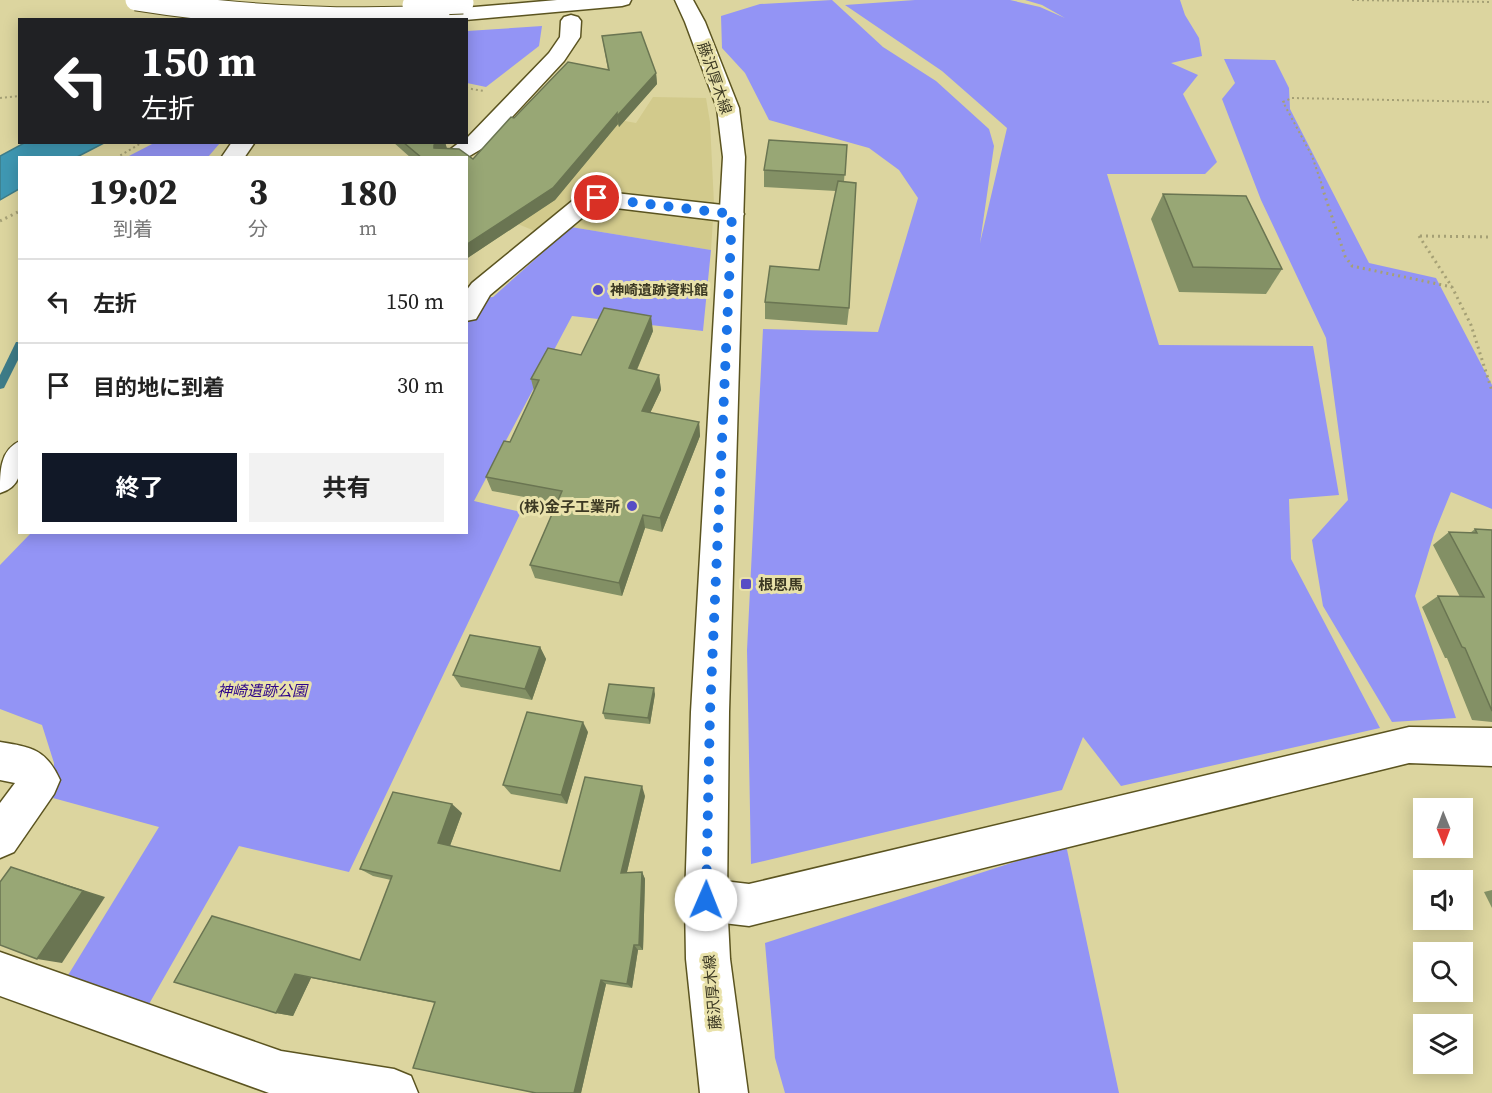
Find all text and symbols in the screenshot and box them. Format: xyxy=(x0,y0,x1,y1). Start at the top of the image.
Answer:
text: 150 m xyxy=(141,32,256,90)
street label: 藤沢厚木線 xyxy=(693,39,737,117)
icon: left xyxy=(42,42,120,120)
text: 左折 xyxy=(141,90,195,127)
text: 19:02 xyxy=(89,167,178,216)
text: 3 xyxy=(248,167,268,216)
text: 180 xyxy=(339,168,397,217)
pin xyxy=(571,172,622,223)
icon: arrive xyxy=(580,181,613,214)
text: m xyxy=(359,214,377,242)
text: 到着 xyxy=(113,215,153,243)
text: 分 xyxy=(248,215,268,243)
place label: 神崎遺跡資料館 xyxy=(610,280,708,300)
marker: 神崎遺跡資料館 xyxy=(591,283,605,297)
icon: left xyxy=(42,285,75,318)
text: 150 m xyxy=(386,286,444,316)
text: 左折 xyxy=(93,288,137,318)
icon: arrive xyxy=(42,369,75,402)
text: 30 m xyxy=(397,370,444,400)
text: 目的地に到着 xyxy=(93,372,225,402)
button: 終了 xyxy=(42,453,237,522)
button: 共有 xyxy=(249,453,444,522)
place label: (株)金子工業所 xyxy=(519,496,620,517)
marker: (株)金子工業所 xyxy=(625,499,639,513)
place label: 根恩馬 xyxy=(758,574,803,595)
marker: 根恩馬 xyxy=(739,577,753,591)
park label: 神崎遺跡公園 xyxy=(217,680,309,701)
north arrow xyxy=(1413,798,1473,858)
map controls xyxy=(1413,798,1473,1074)
position arrow xyxy=(674,868,738,932)
button: sound xyxy=(1413,870,1473,930)
button: search xyxy=(1413,942,1473,1002)
street label: 藤沢厚木線 xyxy=(698,954,726,1030)
button: layers xyxy=(1413,1014,1473,1074)

